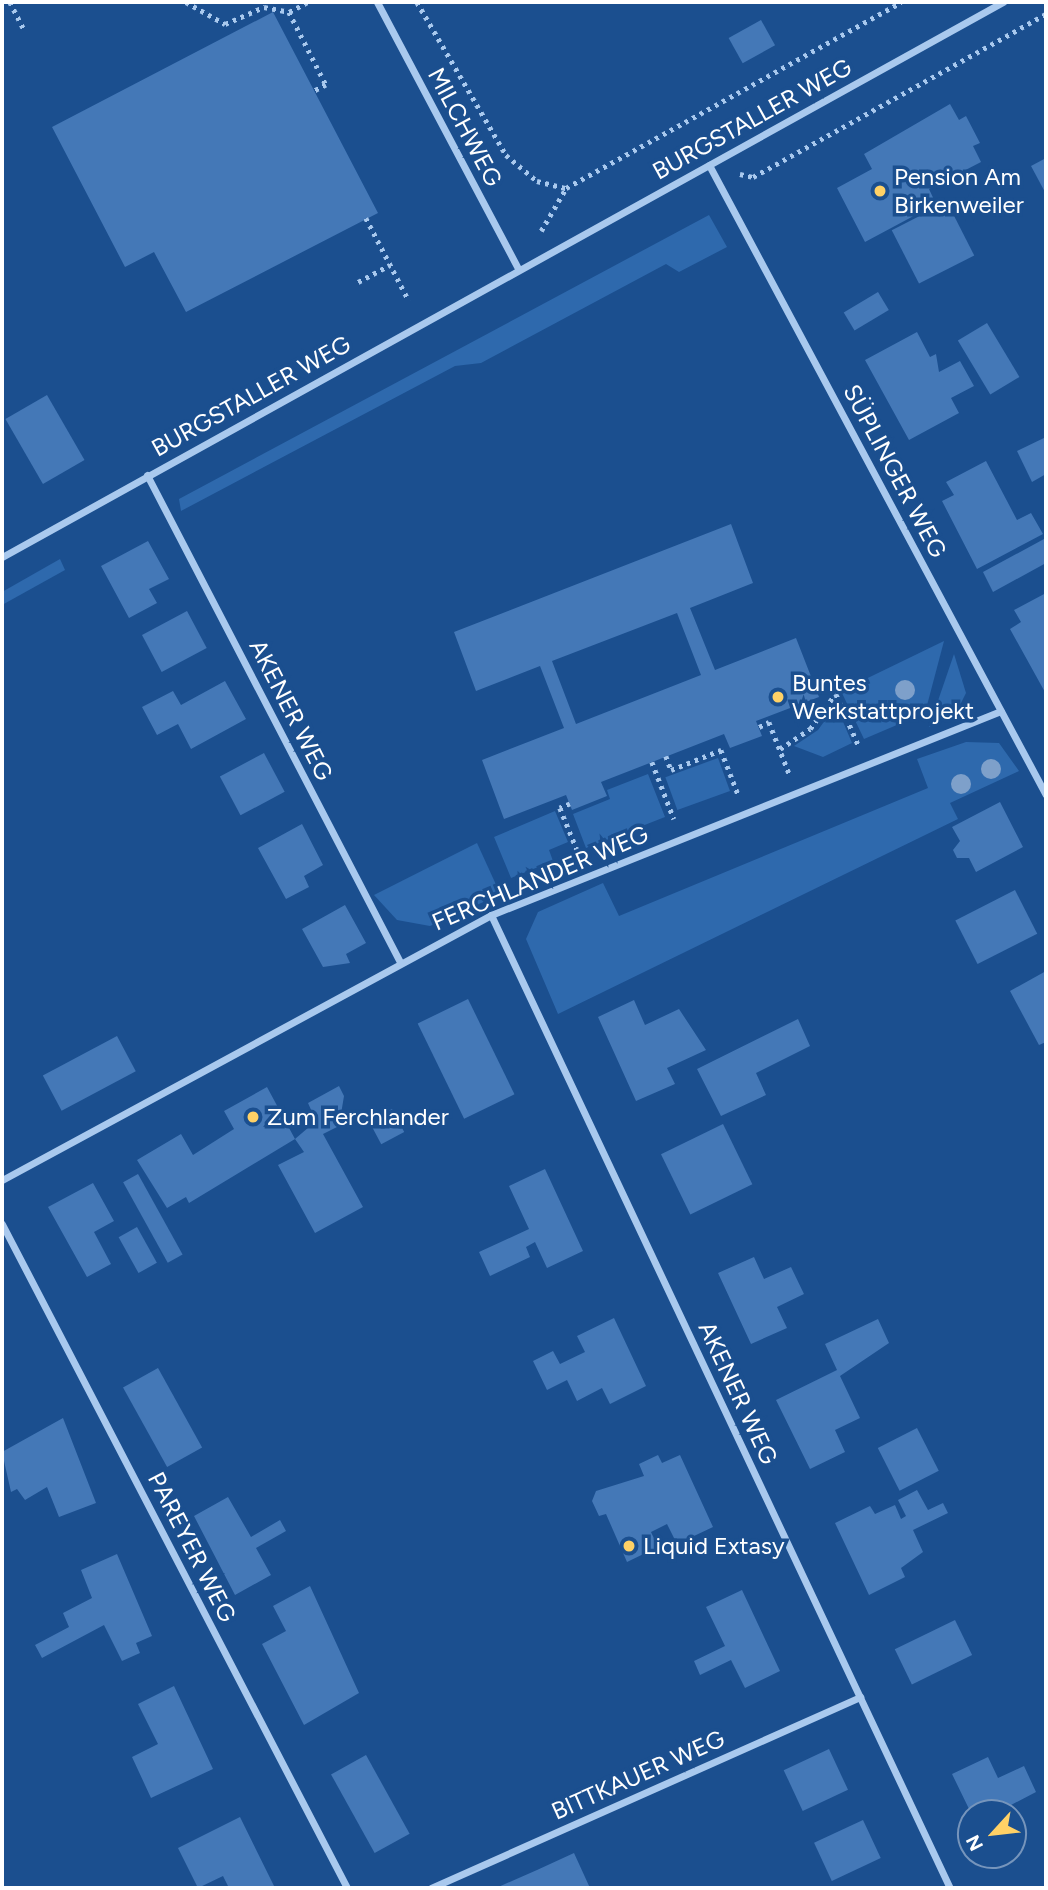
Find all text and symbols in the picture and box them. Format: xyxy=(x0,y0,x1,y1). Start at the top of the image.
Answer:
street label: BURGSTALLER WEG xyxy=(647,52,857,186)
street label: MILCHWEG xyxy=(422,63,508,191)
place label: Pension Am Birkenweiler xyxy=(894,163,1024,219)
marker: Pension Am Birkenweiler xyxy=(872,183,888,199)
street label: BURGSTALLER WEG xyxy=(146,329,356,463)
street label: SÜPLINGER WEG xyxy=(837,379,953,563)
street label: AKENER WEG xyxy=(243,635,339,785)
place label: Buntes Werkstattprojekt xyxy=(792,669,974,725)
marker: Buntes Werkstattprojekt xyxy=(770,689,786,705)
street label: FERCHLANDER WEG xyxy=(428,819,652,937)
place label: Zum Ferchlander xyxy=(267,1103,449,1131)
marker: Zum Ferchlander xyxy=(245,1109,261,1125)
street label: AKENER WEG xyxy=(692,1317,784,1469)
street label: PAREYER WEG xyxy=(142,1467,242,1627)
place label: Liquid Extasy xyxy=(643,1532,785,1560)
marker: Liquid Extasy xyxy=(621,1538,637,1554)
street label: BITTKAUER WEG xyxy=(547,1724,729,1826)
north arrow xyxy=(957,1799,1027,1869)
text: N xyxy=(961,1831,988,1855)

